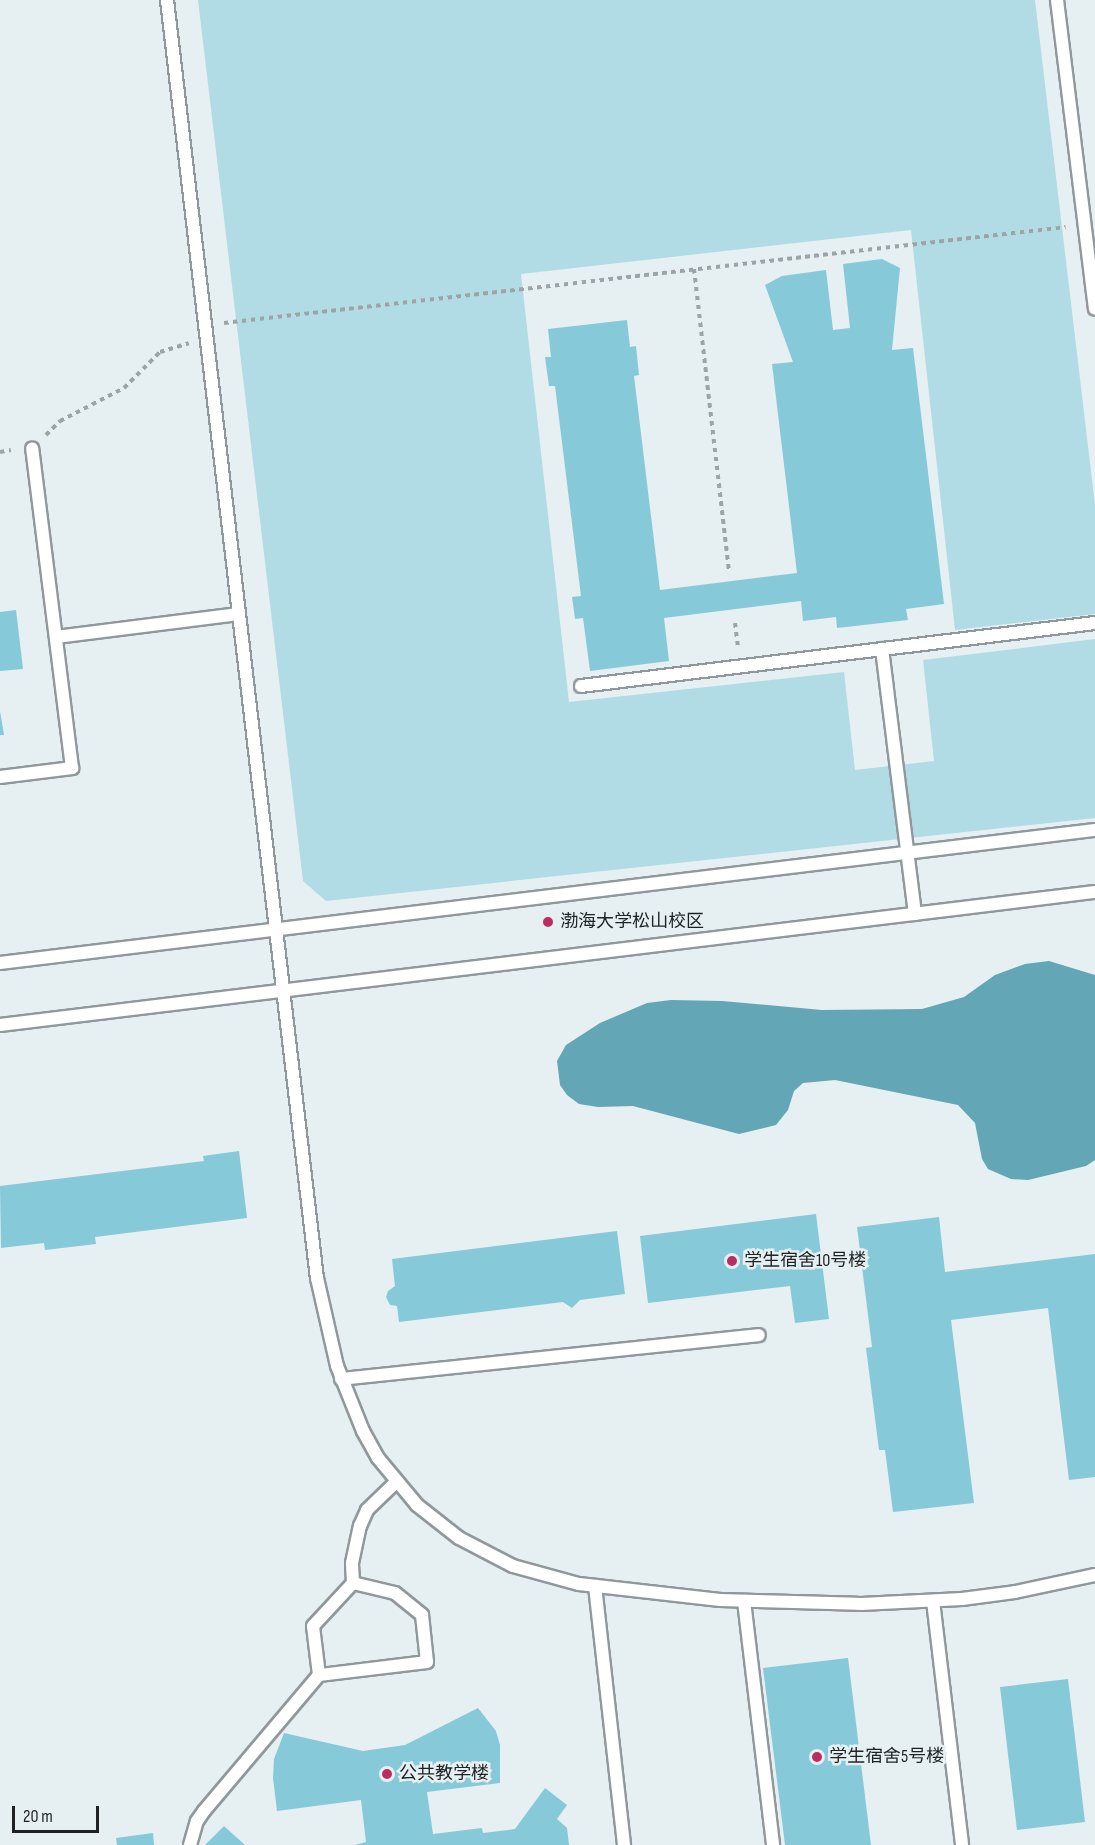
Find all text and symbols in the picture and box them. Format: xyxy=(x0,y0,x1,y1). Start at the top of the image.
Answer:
place label: 渤海大学松山校区 xyxy=(560,911,704,933)
marker: 渤海大学松山校区 xyxy=(541,915,555,929)
place label: 学生宿舍10号楼 xyxy=(744,1250,866,1272)
marker: 学生宿舍10号楼 xyxy=(725,1254,739,1268)
place label: 学生宿舍5号楼 xyxy=(829,1746,944,1768)
marker: 学生宿舍5号楼 xyxy=(810,1750,824,1764)
place label: 公共教学楼 xyxy=(399,1763,489,1785)
marker: 公共教学楼 xyxy=(380,1767,394,1781)
scale bar xyxy=(15,1794,102,1832)
text: 20 m xyxy=(23,1806,53,1827)

